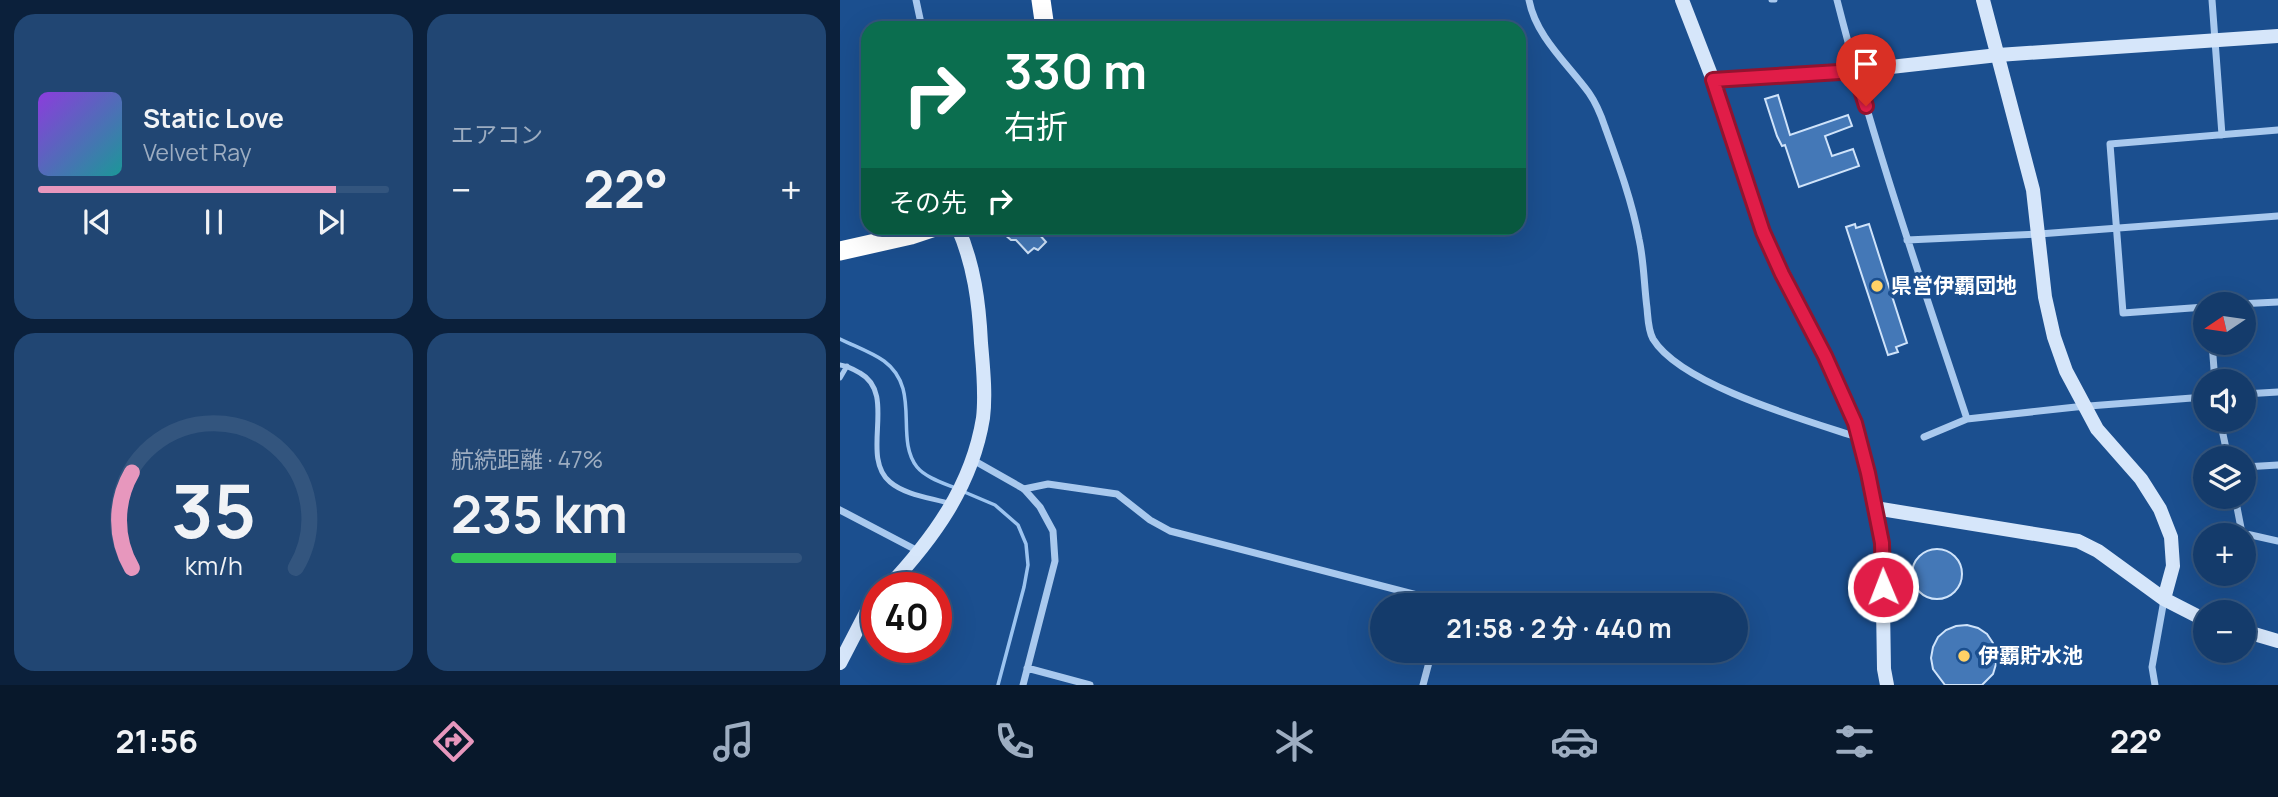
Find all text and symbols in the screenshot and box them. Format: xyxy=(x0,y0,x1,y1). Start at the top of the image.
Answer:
pin xyxy=(1836,34,1896,106)
text: 330 m xyxy=(1004,37,1147,104)
icon: arrive xyxy=(1847,45,1885,83)
icon: right xyxy=(889,49,980,140)
text: Static Love xyxy=(143,100,284,136)
text: 右折 xyxy=(1004,104,1068,148)
text: エアコン xyxy=(451,118,543,150)
text: Velvet Ray xyxy=(143,136,252,168)
text: 22° xyxy=(583,153,668,224)
text: − xyxy=(451,163,472,215)
text: + xyxy=(780,163,802,215)
icon: right xyxy=(981,182,1019,220)
text: その先 xyxy=(889,184,967,220)
icon: previous xyxy=(78,203,116,241)
icon: pause xyxy=(195,203,233,241)
icon: next xyxy=(312,203,350,241)
place label: 県営伊覇団地 xyxy=(1891,271,2017,299)
marker: 県営伊覇団地 xyxy=(1869,278,1885,294)
north arrow xyxy=(2193,292,2256,355)
map controls xyxy=(2193,292,2256,663)
button: sound xyxy=(2193,369,2256,432)
text: 航続距離 · 47% xyxy=(451,443,603,475)
button: layers xyxy=(2193,446,2256,509)
text: 35 xyxy=(171,460,256,560)
text: 235 km xyxy=(451,478,628,549)
button: + xyxy=(2193,523,2256,586)
text: km/h xyxy=(184,548,243,583)
position arrow xyxy=(1846,550,1920,624)
speed limit sign: 40 xyxy=(861,572,952,663)
button: − xyxy=(2193,600,2256,663)
text: 21:58 · 2 分 · 440 m xyxy=(1446,610,1672,646)
place label: 伊覇貯水池 xyxy=(1978,641,2083,669)
marker: 伊覇貯水池 xyxy=(1956,648,1972,664)
icon: directions xyxy=(429,717,478,766)
icon: music xyxy=(709,717,758,766)
icon: phone xyxy=(990,717,1039,766)
icon: climate xyxy=(1270,717,1319,766)
icon: car xyxy=(1550,717,1599,766)
icon: filters xyxy=(1830,717,1879,766)
text: 21:56 xyxy=(116,719,198,763)
text: 22° xyxy=(2110,719,2162,763)

